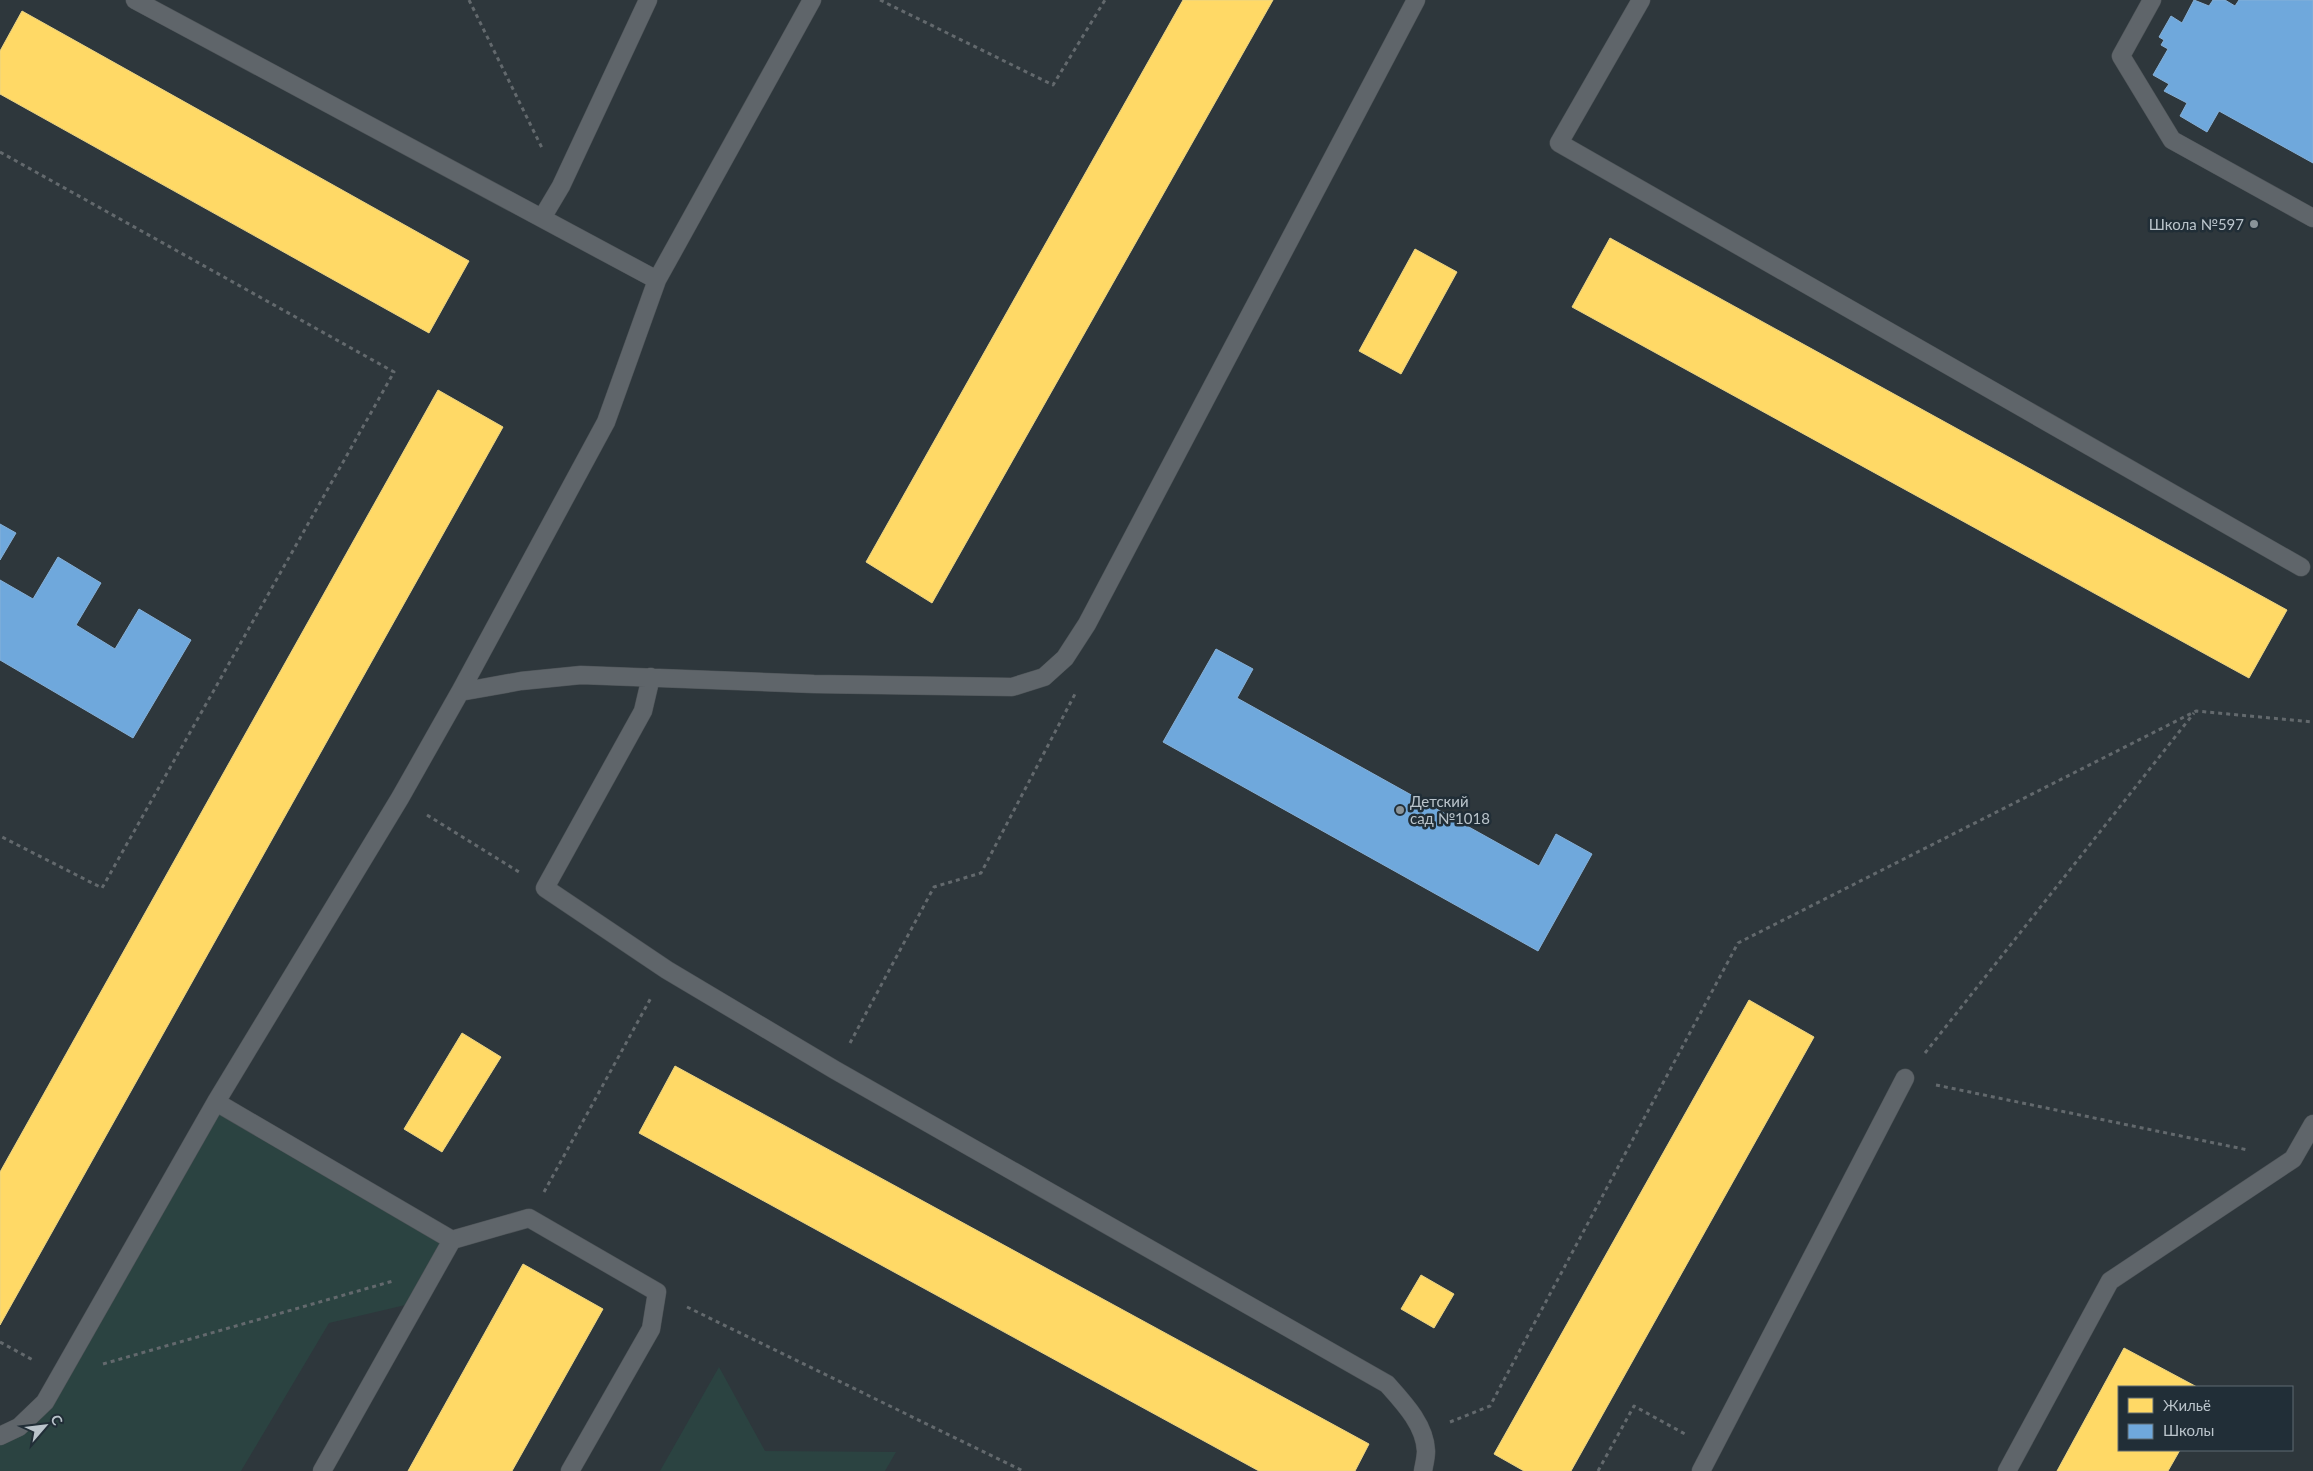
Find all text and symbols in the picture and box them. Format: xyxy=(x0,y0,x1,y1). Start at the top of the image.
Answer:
place label: Школа №597 xyxy=(2149,215,2244,233)
marker: Школа №597 xyxy=(2248,218,2260,230)
place label: Детский сад №1018 xyxy=(1410,792,1490,827)
marker: Детский сад №1018 xyxy=(1394,804,1406,816)
legend xyxy=(2118,1386,2293,1451)
text: Жильё xyxy=(2163,1396,2211,1414)
north arrow xyxy=(20,1401,70,1451)
text: С xyxy=(47,1412,67,1428)
text: Школы xyxy=(2163,1421,2214,1439)

